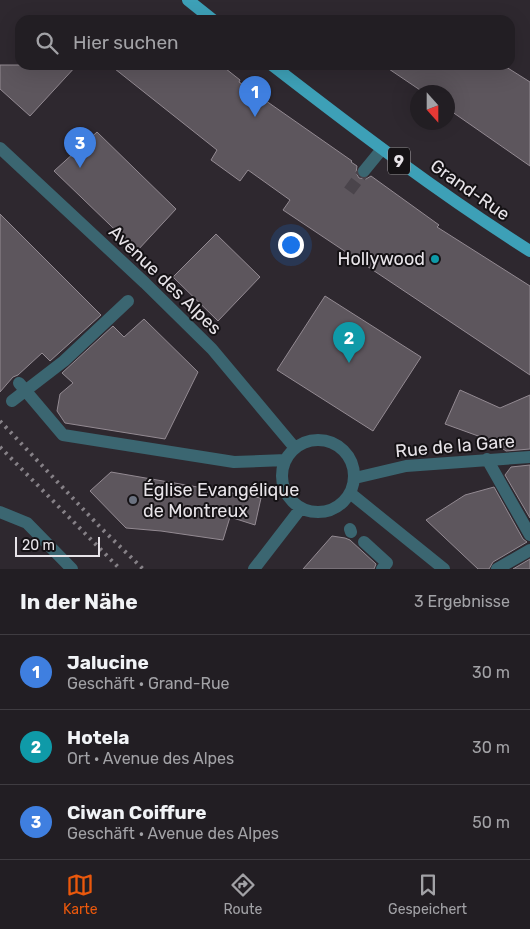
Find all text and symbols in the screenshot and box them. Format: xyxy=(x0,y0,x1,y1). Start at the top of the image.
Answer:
search box xyxy=(15,15,515,70)
icon: search xyxy=(33,29,61,57)
text: Hier suchen xyxy=(73,31,179,54)
pin: 1 xyxy=(239,76,271,117)
north arrow xyxy=(410,85,455,130)
pin: 3 xyxy=(64,127,96,168)
road number: 9 xyxy=(388,148,410,175)
street label: Grand-Rue xyxy=(426,155,514,225)
street label: Avenue des Alpes xyxy=(104,221,226,339)
your location xyxy=(278,232,304,258)
place label: Hollywood xyxy=(338,248,425,270)
marker: Hollywood xyxy=(429,253,441,265)
pin: 2 xyxy=(333,322,365,363)
street label: Rue de la Gare xyxy=(394,430,516,462)
place label: Église Evangélique de Montreux xyxy=(143,479,299,522)
marker: Église Evangélique de Montreux xyxy=(127,494,139,506)
scale bar xyxy=(15,534,100,557)
text: 20 m xyxy=(22,537,55,554)
text: In der Nähe xyxy=(20,589,138,614)
text: 3 Ergebnisse xyxy=(414,592,510,611)
text: Jalucine xyxy=(67,651,149,674)
text: 1 xyxy=(32,663,40,682)
text: 30 m xyxy=(472,663,510,682)
text: Geschäft · Grand-Rue xyxy=(67,674,229,693)
text: Hotela xyxy=(67,726,130,749)
text: 2 xyxy=(31,738,41,757)
text: 30 m xyxy=(472,738,510,757)
text: Ort · Avenue des Alpes xyxy=(67,749,234,768)
text: Ciwan Coiffure xyxy=(67,801,207,824)
text: 3 xyxy=(31,813,41,832)
text: 50 m xyxy=(472,813,510,832)
text: Geschäft · Avenue des Alpes xyxy=(67,824,279,843)
tab: Karte xyxy=(63,871,98,918)
tab: Route xyxy=(223,871,262,918)
tab: Gespeichert xyxy=(388,871,467,918)

